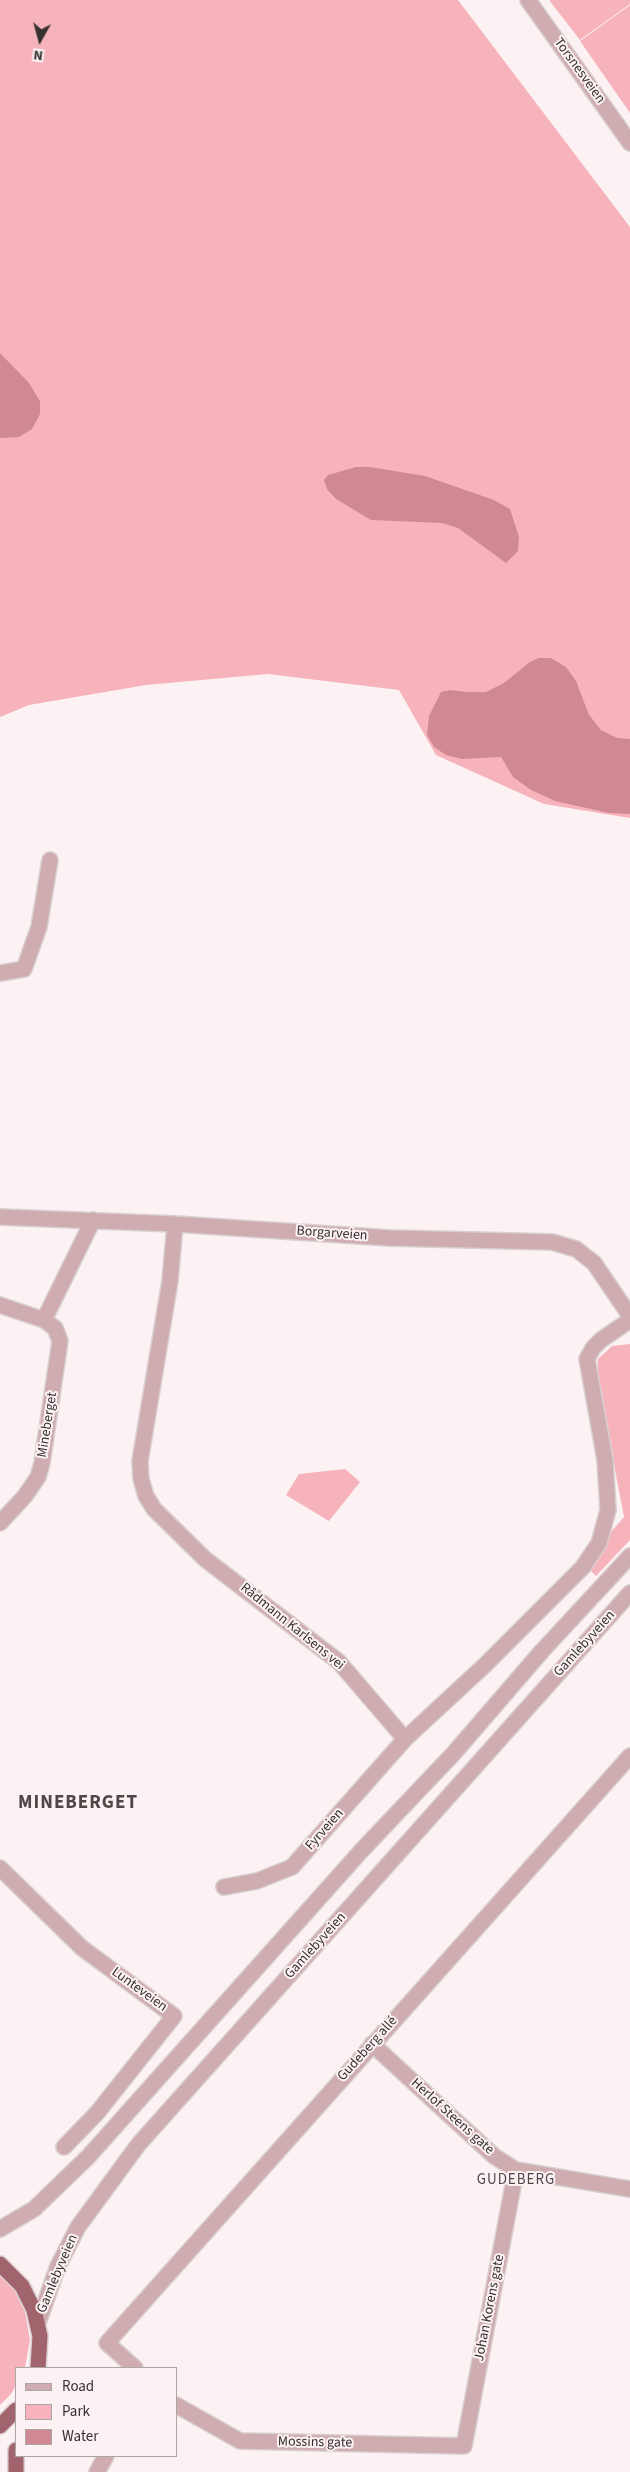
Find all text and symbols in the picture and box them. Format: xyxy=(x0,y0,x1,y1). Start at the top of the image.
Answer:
north arrow xyxy=(15,15,65,65)
street label: Torsnesveien xyxy=(550,35,608,107)
text: N xyxy=(32,44,44,65)
street label: Borgarveien xyxy=(296,1223,368,1245)
street label: Mineberget xyxy=(35,1391,61,1459)
street label: Rådmann Karlsens vei xyxy=(237,1580,347,1674)
street label: Gamlebyveien xyxy=(551,1607,619,1681)
district label: MINEBERGET xyxy=(17,1793,139,1815)
street label: Fyrveien xyxy=(302,1806,348,1854)
street label: Gamlebyveien xyxy=(282,1909,350,1983)
street label: Lunteveien xyxy=(108,1964,170,2016)
street label: Gudeberg allé xyxy=(335,2013,401,2085)
street label: Herlof Steens gate xyxy=(407,2075,497,2159)
district label: GUDEBERG xyxy=(476,2172,556,2190)
street label: Gamlebyveien xyxy=(34,2232,82,2316)
street label: Johan Korens gate xyxy=(471,2253,509,2363)
legend xyxy=(15,2367,178,2457)
text: Road xyxy=(62,2376,94,2397)
text: Park xyxy=(62,2401,90,2422)
text: Water xyxy=(62,2426,98,2447)
street label: Mossins gate xyxy=(278,2434,352,2452)

